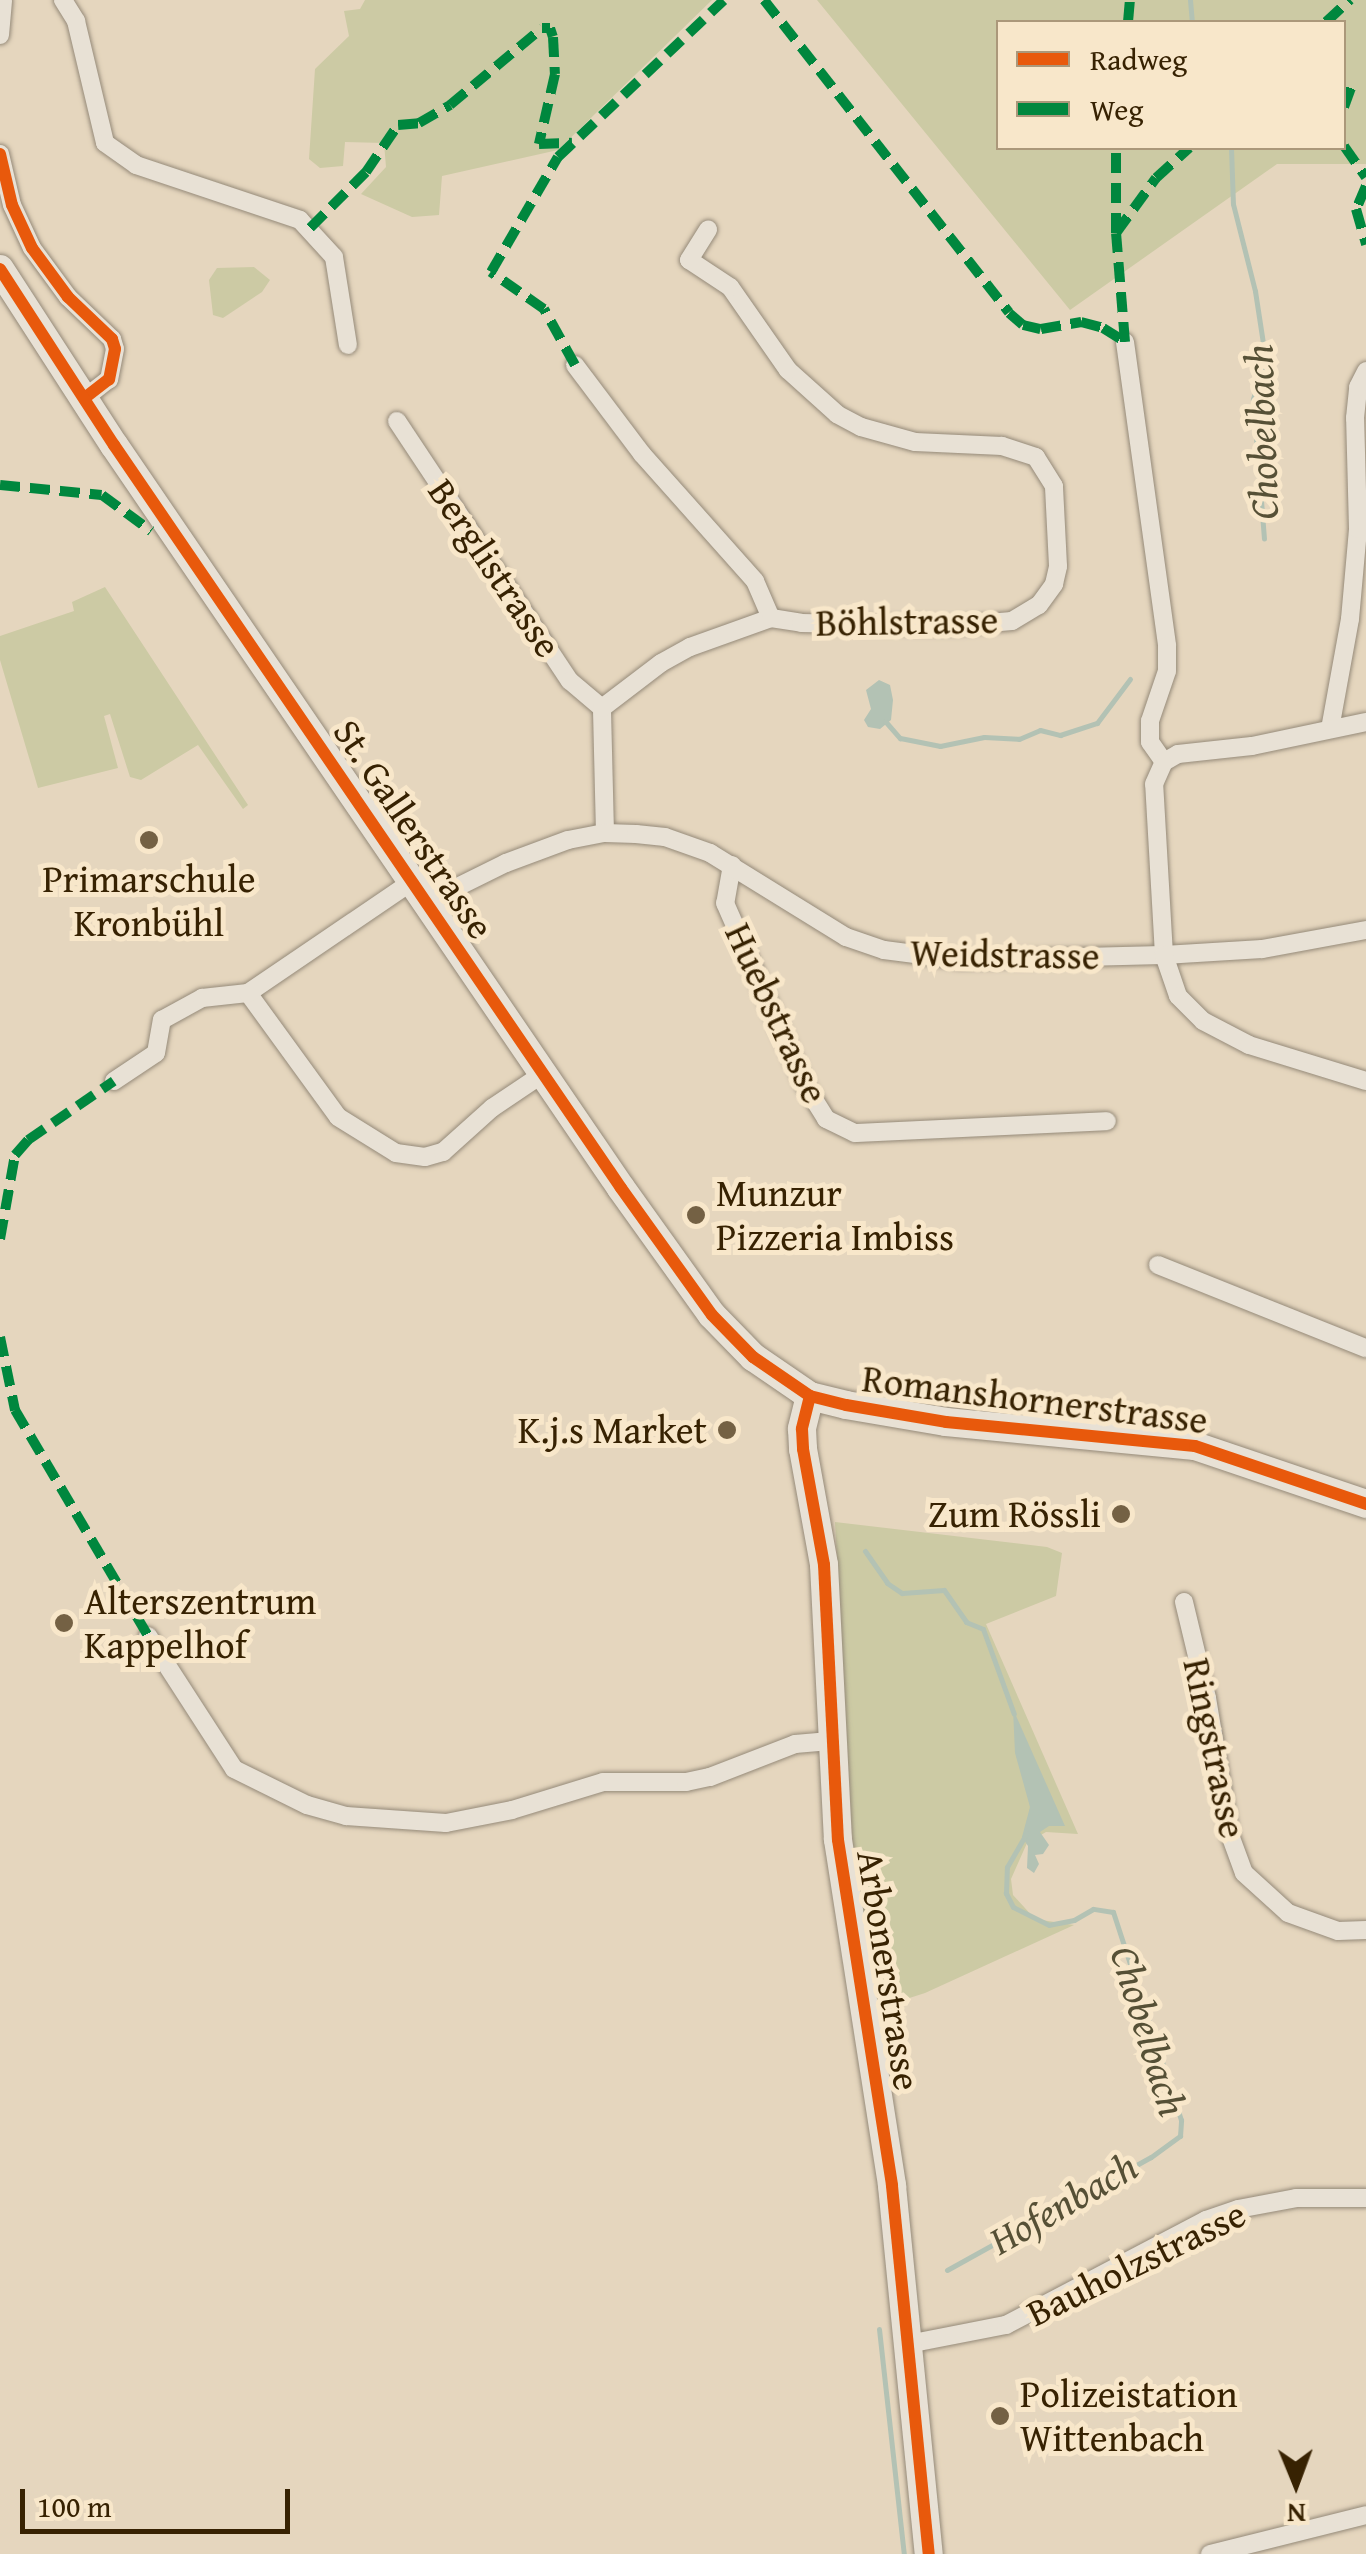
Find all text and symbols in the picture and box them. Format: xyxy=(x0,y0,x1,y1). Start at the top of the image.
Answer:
legend xyxy=(996,20,1346,150)
text: Radweg xyxy=(1090,37,1187,81)
text: Weg xyxy=(1090,87,1143,131)
water label: Chobelbach xyxy=(1234,344,1288,520)
street label: Berglistrasse xyxy=(419,470,571,666)
street label: Böhlstrasse xyxy=(815,597,999,645)
street label: St. Gallerstrasse xyxy=(324,711,504,947)
marker: Primarschule Kronbühl xyxy=(138,829,160,851)
place label: Primarschule Kronbühl xyxy=(42,856,256,946)
street label: Huebstrasse xyxy=(716,916,838,1110)
street label: Weidstrasse xyxy=(910,930,1100,978)
place label: Munzur Pizzeria Imbiss xyxy=(716,1170,954,1260)
marker: Munzur Pizzeria Imbiss xyxy=(685,1204,707,1226)
street label: Romanshornerstrasse xyxy=(860,1355,1210,1443)
place label: K.j.s Market xyxy=(518,1407,707,1453)
marker: K.j.s Market xyxy=(716,1419,738,1441)
place label: Zum Rössli xyxy=(928,1491,1101,1537)
marker: Zum Rössli xyxy=(1110,1503,1132,1525)
place label: Alterszentrum Kappelhof xyxy=(84,1578,316,1668)
marker: Alterszentrum Kappelhof xyxy=(53,1612,75,1634)
street label: Ringstrasse xyxy=(1174,1654,1256,1842)
street label: Arbonerstrasse xyxy=(848,1847,930,2093)
water label: Chobelbach xyxy=(1100,1940,1198,2122)
water label: Hofenbach xyxy=(980,2142,1146,2264)
street label: Bauholzstrasse xyxy=(1019,2190,1253,2336)
place label: Polizeistation Wittenbach xyxy=(1020,2371,1238,2460)
marker: Polizeistation Wittenbach xyxy=(989,2405,1011,2427)
north arrow xyxy=(1246,2434,1346,2534)
scale bar xyxy=(25,2469,295,2531)
text: 100 m xyxy=(37,2484,111,2528)
text: N xyxy=(1287,2494,1306,2535)

